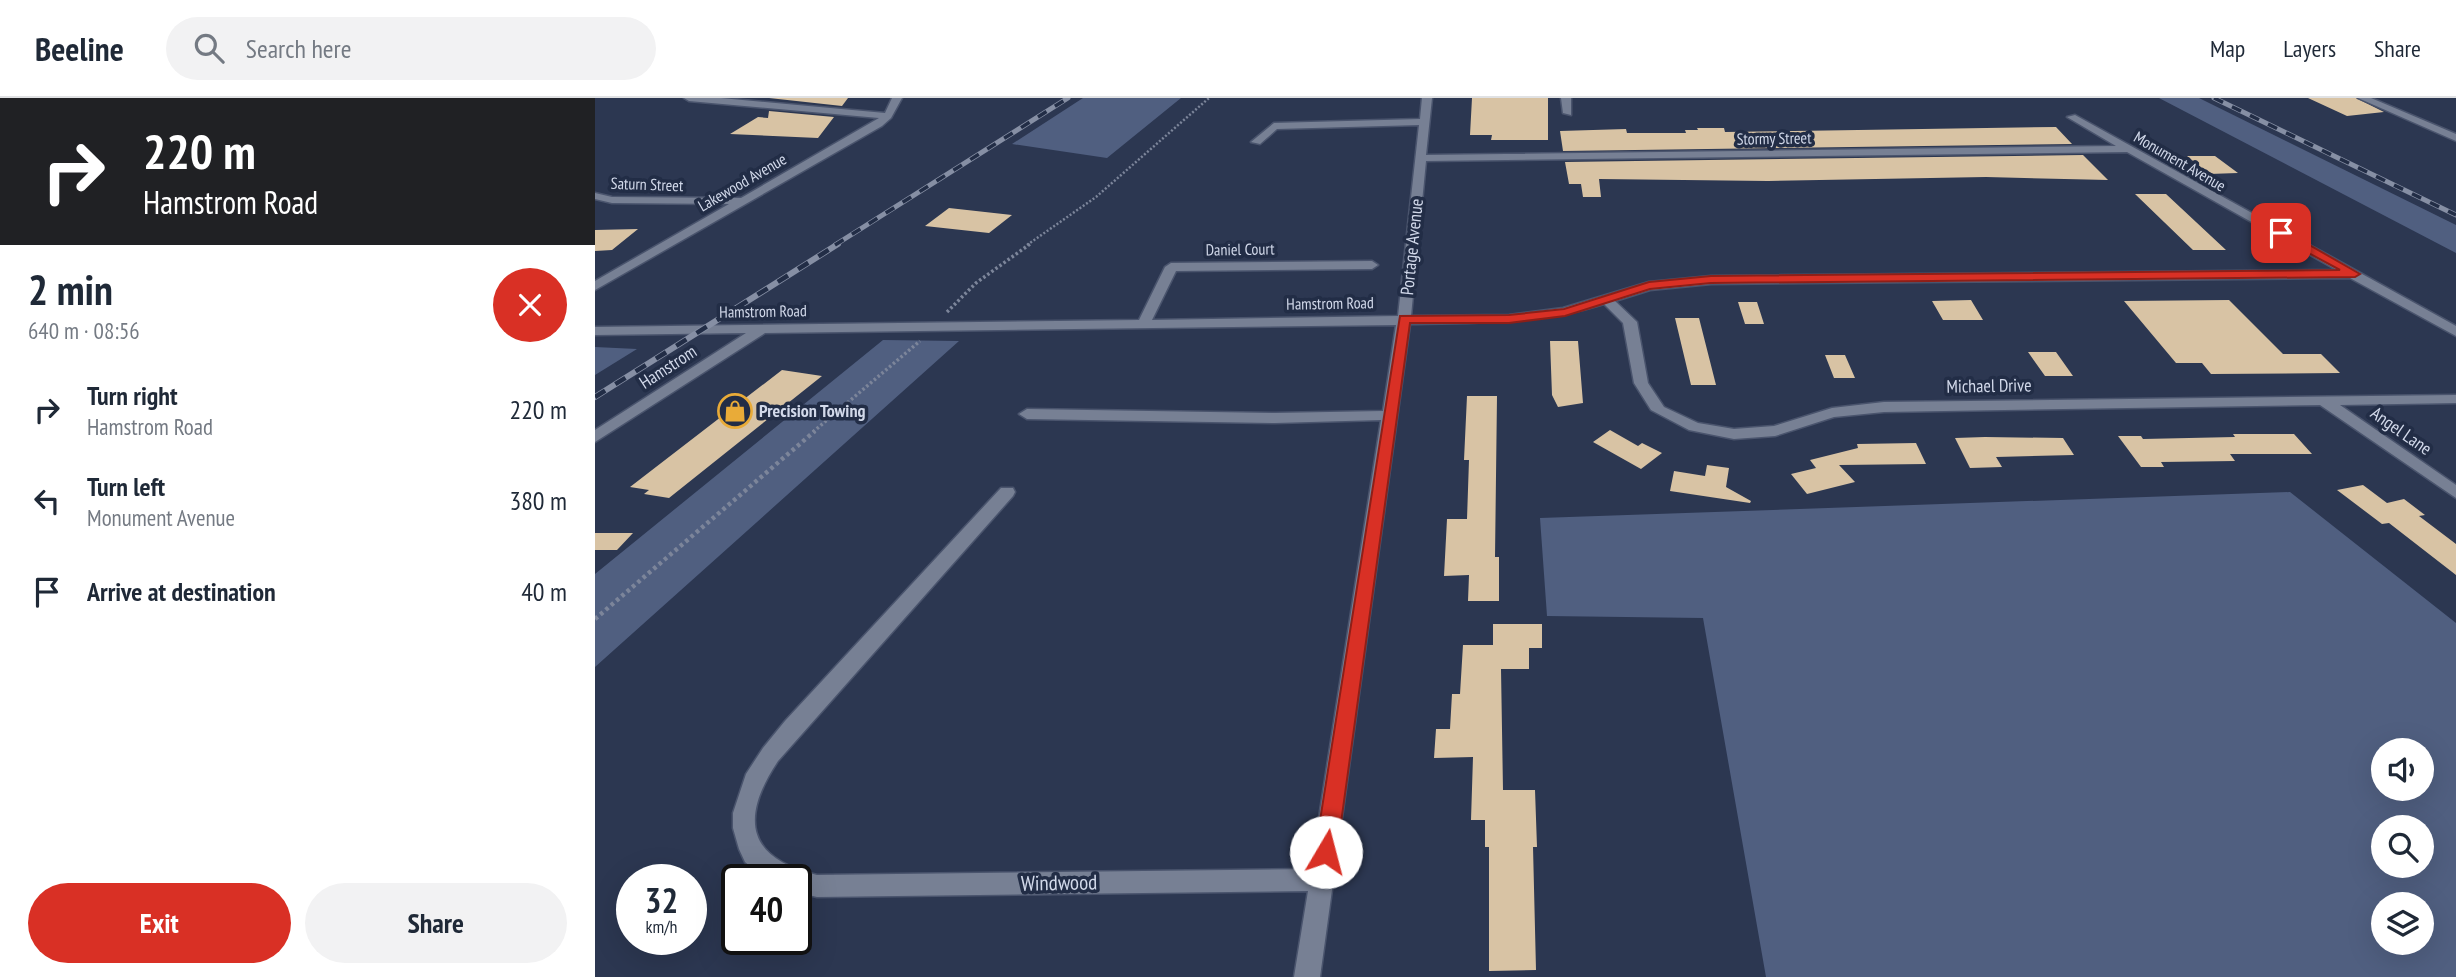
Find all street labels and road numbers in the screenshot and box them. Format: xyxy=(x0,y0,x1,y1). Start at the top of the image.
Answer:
street label: Stormy Street xyxy=(1736,127,1812,149)
street label: Monument Avenue xyxy=(2130,127,2230,195)
street label: Lakewood Avenue xyxy=(694,149,790,215)
street label: Saturn Street xyxy=(610,173,684,195)
street label: Portage Avenue xyxy=(1395,198,1428,296)
street label: Daniel Court xyxy=(1205,238,1275,260)
street label: Hamstrom Road xyxy=(1286,292,1374,314)
street label: Hamstrom Road xyxy=(719,300,807,322)
street label: Hamstrom xyxy=(635,339,701,394)
street label: Michael Drive xyxy=(1946,373,2032,398)
street label: Angel Lane xyxy=(2366,401,2436,460)
street label: Windwood xyxy=(1021,868,1097,897)

